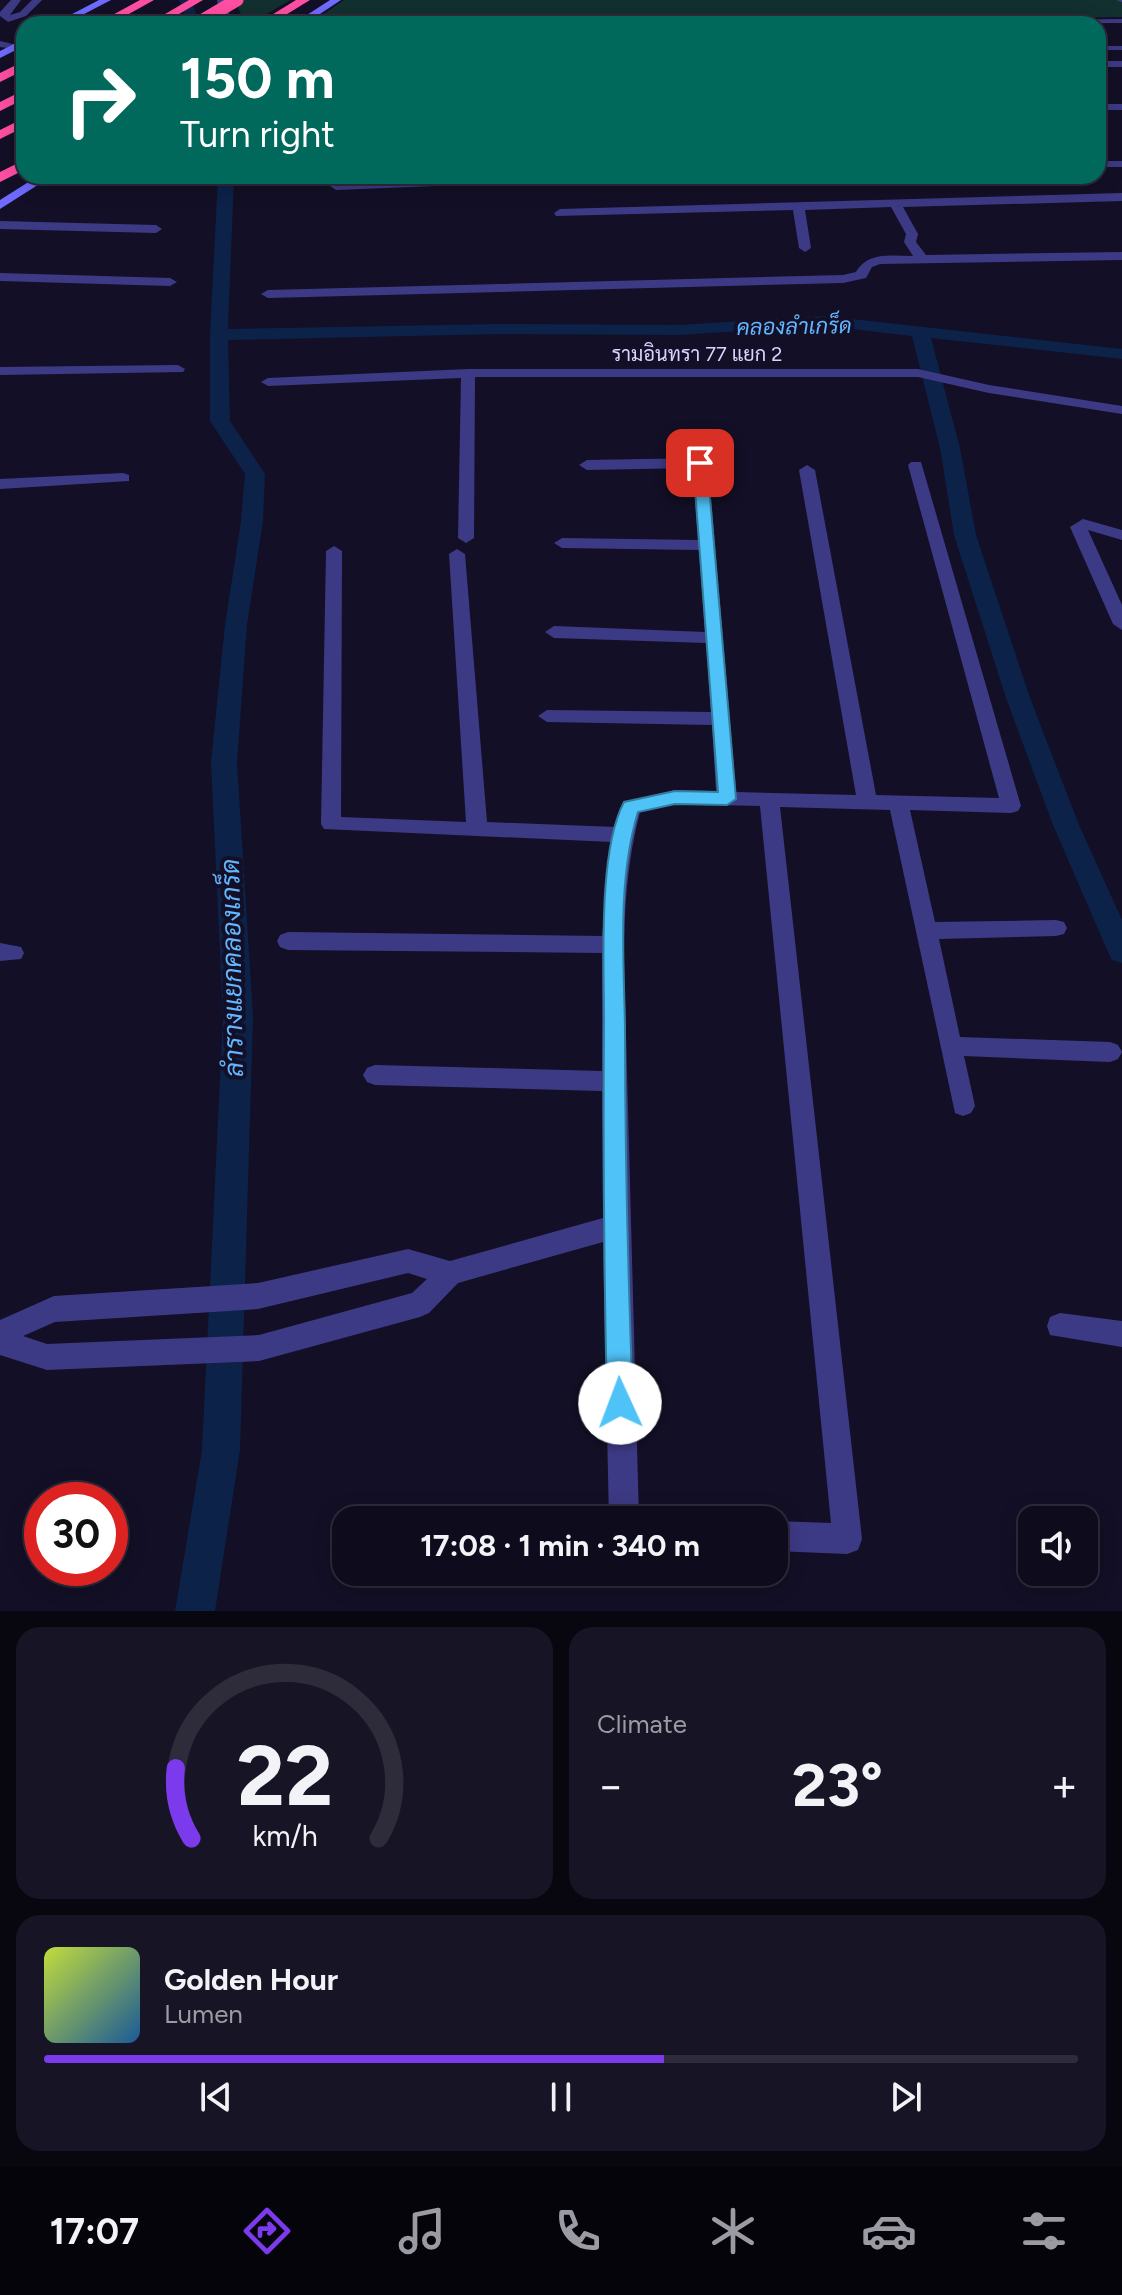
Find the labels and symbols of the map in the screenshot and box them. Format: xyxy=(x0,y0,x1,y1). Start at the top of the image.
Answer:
water label: คลองลำเกร็ด xyxy=(736,310,852,341)
street label: รามอินทรา 77 แยก 2 xyxy=(612,342,782,366)
pin xyxy=(666,429,734,497)
water label: ลำรางแยกคลองเกร็ด xyxy=(212,859,250,1078)
position arrow xyxy=(578,1361,662,1445)
speed limit sign: 30 xyxy=(24,1482,128,1586)

